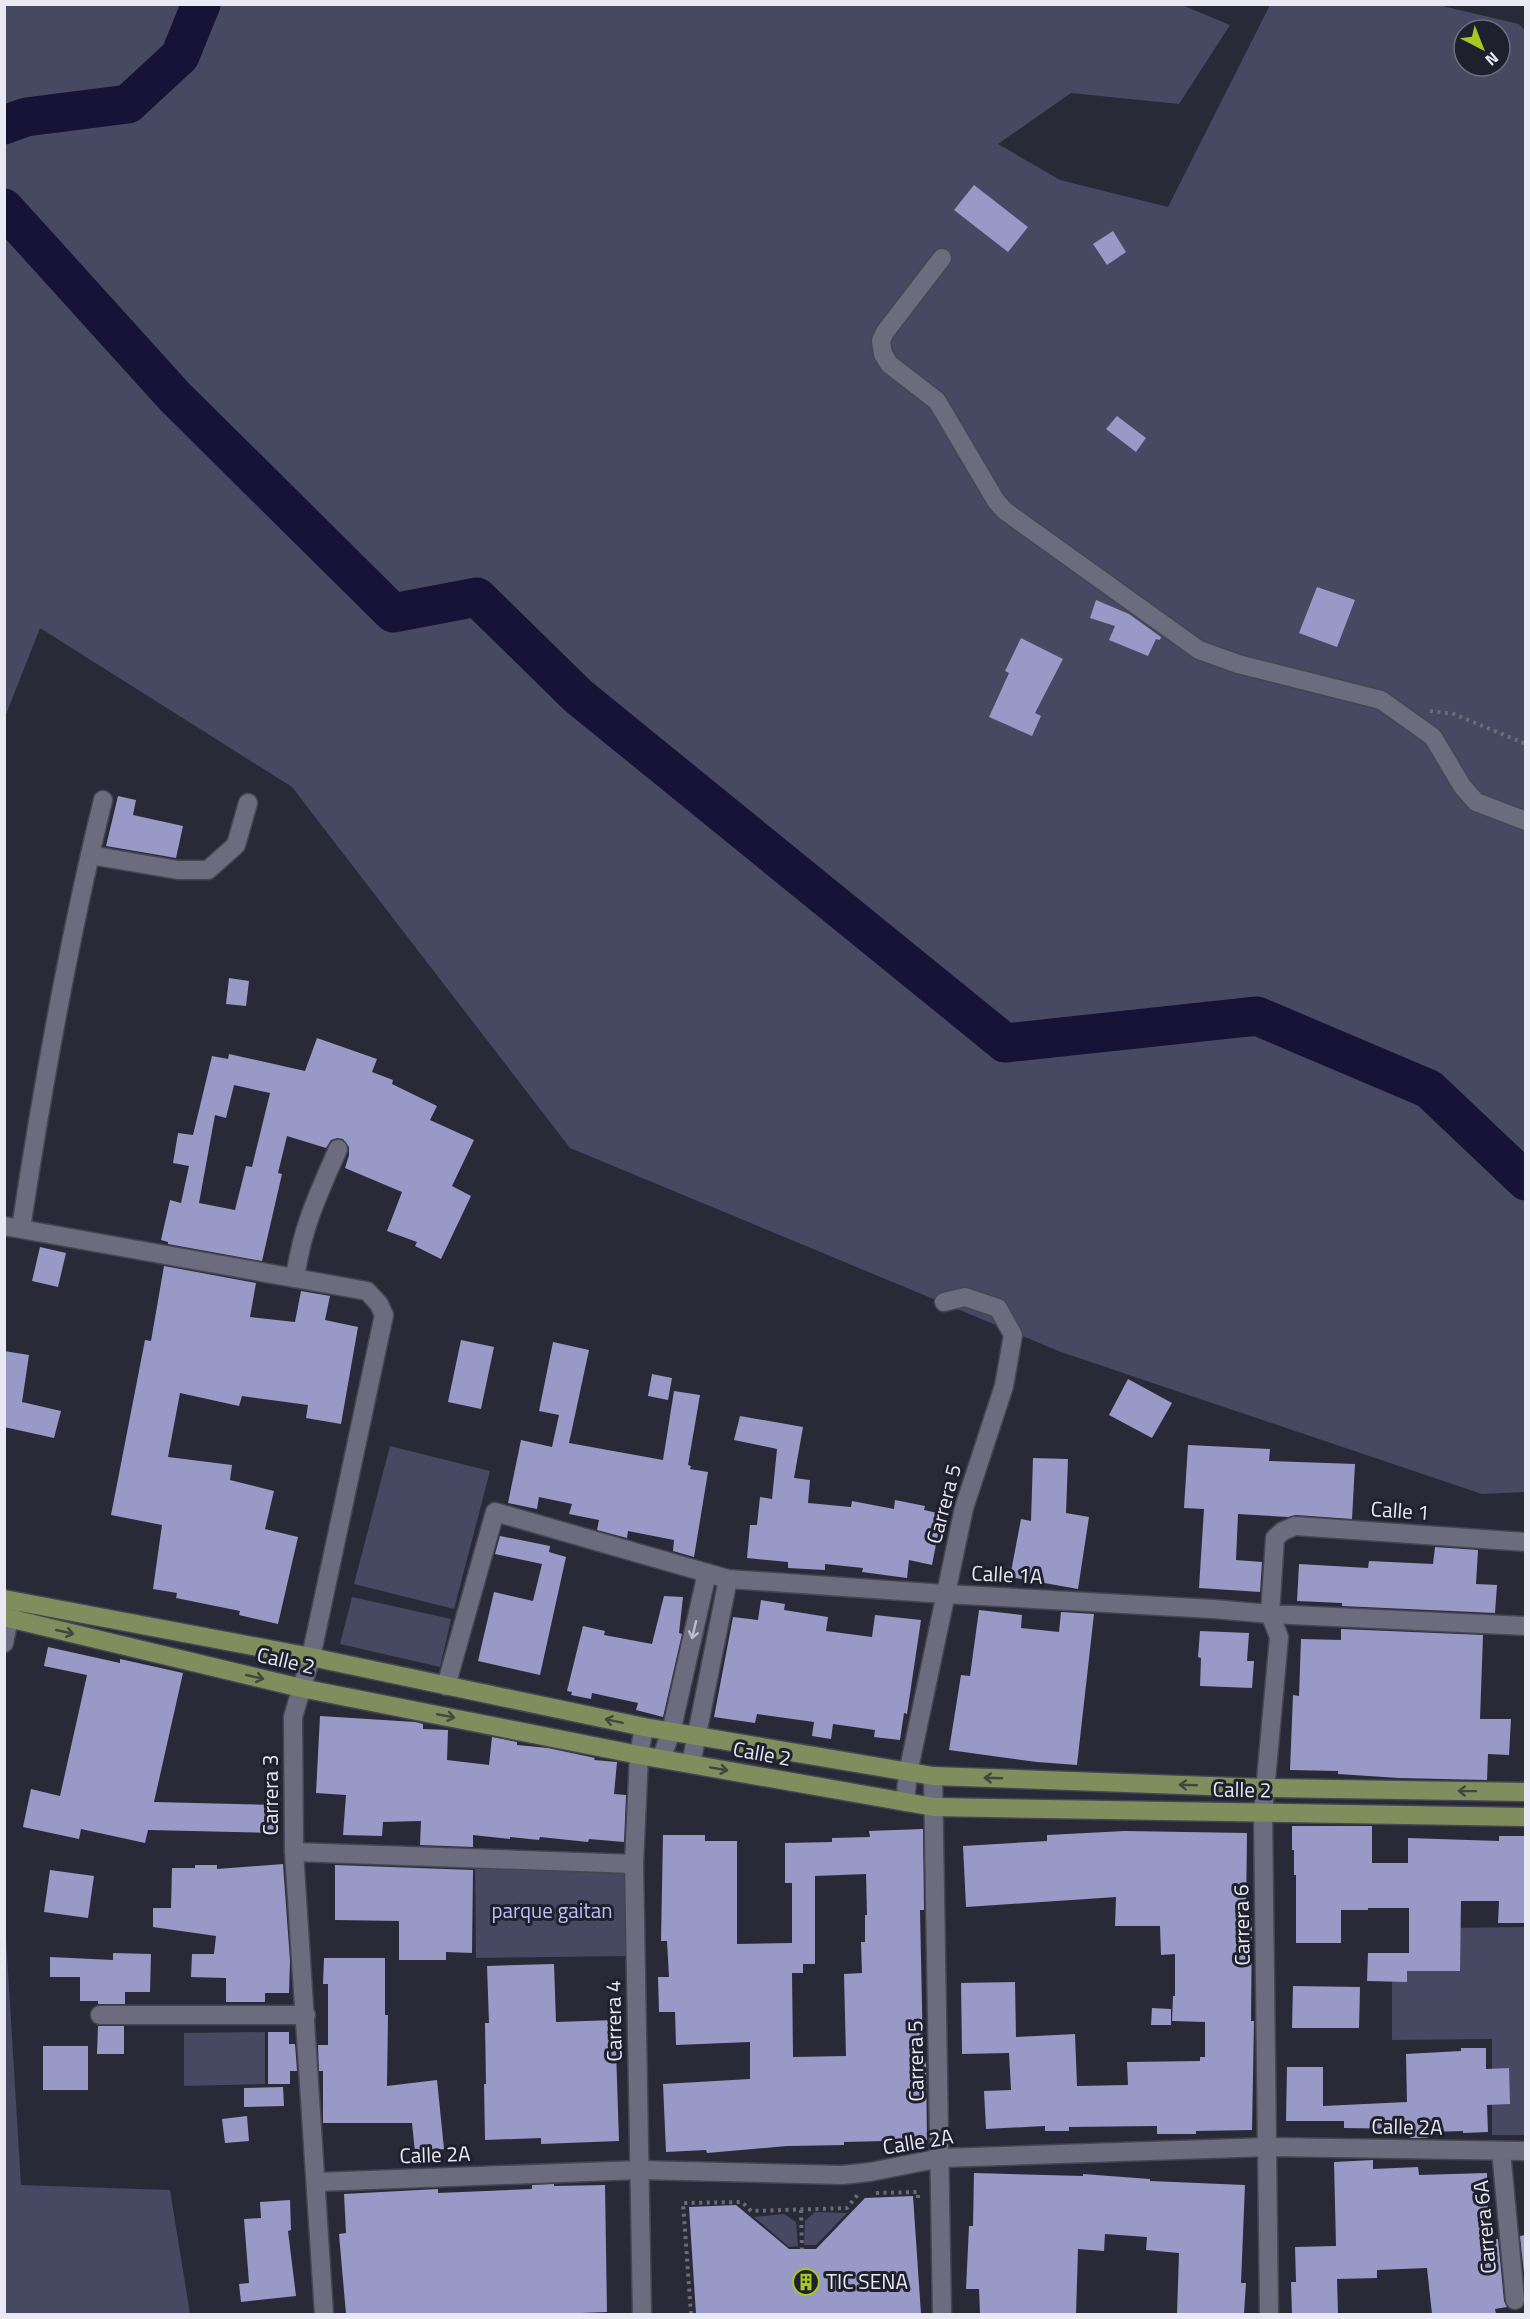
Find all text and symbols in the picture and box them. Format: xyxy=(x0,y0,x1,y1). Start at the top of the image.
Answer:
north arrow xyxy=(1452,18,1512,78)
text: N xyxy=(1480,47,1504,72)
street label: Carrera 5 xyxy=(917,1460,969,1547)
street label: Calle 1 xyxy=(1370,1492,1430,1528)
street label: Calle 1A xyxy=(971,1556,1044,1592)
one-way arrow xyxy=(688,1620,699,1639)
one-way arrow xyxy=(55,1626,74,1638)
street label: Calle 2 xyxy=(254,1638,318,1682)
one-way arrow xyxy=(245,1671,264,1683)
one-way arrow xyxy=(435,1711,455,1722)
one-way arrow xyxy=(605,1715,624,1726)
street label: Calle 2 xyxy=(731,1732,794,1774)
street label: Carrera 3 xyxy=(254,1754,286,1836)
one-way arrow xyxy=(709,1764,729,1775)
one-way arrow xyxy=(984,1772,1004,1784)
street label: Calle 2 xyxy=(1212,1772,1272,1806)
one-way arrow xyxy=(1179,1779,1199,1791)
one-way arrow xyxy=(1458,1785,1478,1797)
street label: Carrera 6 xyxy=(1224,1884,1258,1966)
park label: parque gaitan xyxy=(491,1894,613,1926)
street label: Carrera 4 xyxy=(596,1980,630,2062)
street label: Carrera 5 xyxy=(898,2020,932,2102)
street label: Calle 2A xyxy=(1371,2109,1443,2143)
street label: Calle 2A xyxy=(880,2120,956,2162)
street label: Calle 2A xyxy=(399,2137,472,2171)
street label: Carrera 6A xyxy=(1464,2179,1504,2275)
place label: TIC SENA xyxy=(826,2265,908,2297)
building icon: TIC SENA xyxy=(791,2267,821,2297)

